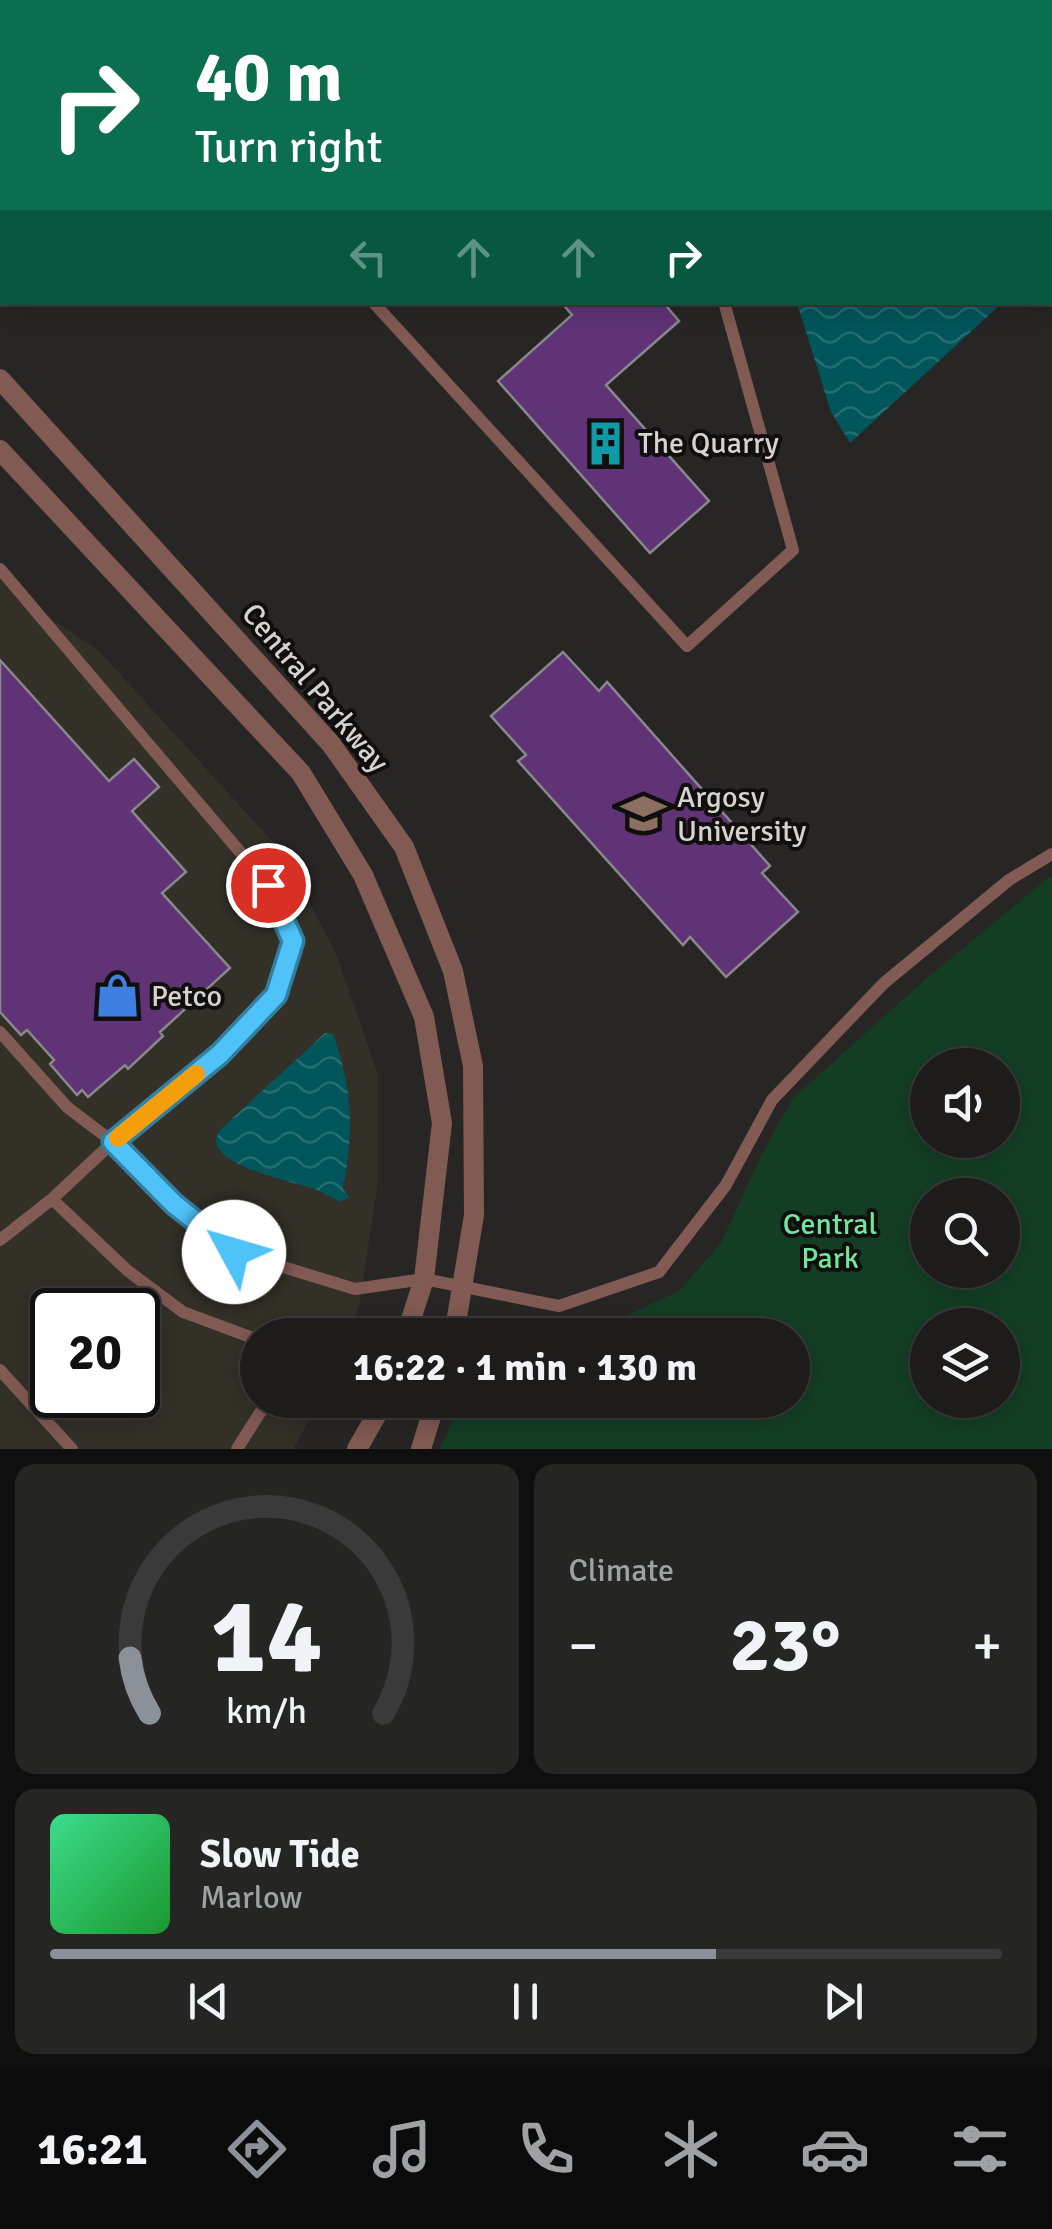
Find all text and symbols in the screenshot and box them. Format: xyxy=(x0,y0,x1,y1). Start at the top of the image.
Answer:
text: 40 m xyxy=(195,34,343,120)
icon: right xyxy=(30,40,160,170)
text: Turn right xyxy=(195,120,383,175)
icon: left xyxy=(341,230,396,285)
icon: ahead xyxy=(446,230,501,285)
icon: ahead xyxy=(551,230,606,285)
icon: right xyxy=(656,230,711,285)
building icon: The Quarry xyxy=(581,419,629,467)
place label: The Quarry xyxy=(638,425,779,462)
street label: Central Parkway xyxy=(234,596,396,780)
place label: Argosy University xyxy=(677,779,806,850)
school or university icon: Argosy University xyxy=(620,790,668,838)
pin xyxy=(226,843,311,928)
icon: arrive xyxy=(241,858,296,913)
shop icon: Petco xyxy=(94,972,142,1020)
place label: Petco xyxy=(151,978,222,1015)
map controls xyxy=(910,1048,1020,1418)
button: sound xyxy=(910,1048,1020,1158)
button: search xyxy=(910,1178,1020,1288)
position arrow xyxy=(182,1200,286,1304)
park label: Central Park xyxy=(783,1206,877,1277)
speed limit sign: 20 xyxy=(30,1288,160,1418)
button: layers xyxy=(910,1308,1020,1418)
text: 16:22 · 1 min · 130 m xyxy=(353,1344,697,1391)
text: Climate xyxy=(569,1551,674,1590)
text: 14 xyxy=(211,1573,323,1701)
text: 23° xyxy=(730,1599,841,1692)
text: − xyxy=(569,1612,598,1680)
text: + xyxy=(972,1612,1002,1680)
text: km/h xyxy=(226,1689,307,1733)
text: Slow Tide xyxy=(200,1831,360,1878)
text: Marlow xyxy=(200,1878,302,1917)
icon: previous xyxy=(181,1974,236,2029)
icon: pause xyxy=(498,1974,553,2029)
icon: next xyxy=(816,1974,871,2029)
icon: directions xyxy=(222,2114,292,2184)
icon: music xyxy=(367,2114,437,2184)
icon: phone xyxy=(511,2114,581,2184)
icon: climate xyxy=(656,2114,726,2184)
icon: car xyxy=(800,2114,870,2184)
icon: filters xyxy=(945,2114,1015,2184)
text: 16:21 xyxy=(37,2122,148,2177)

